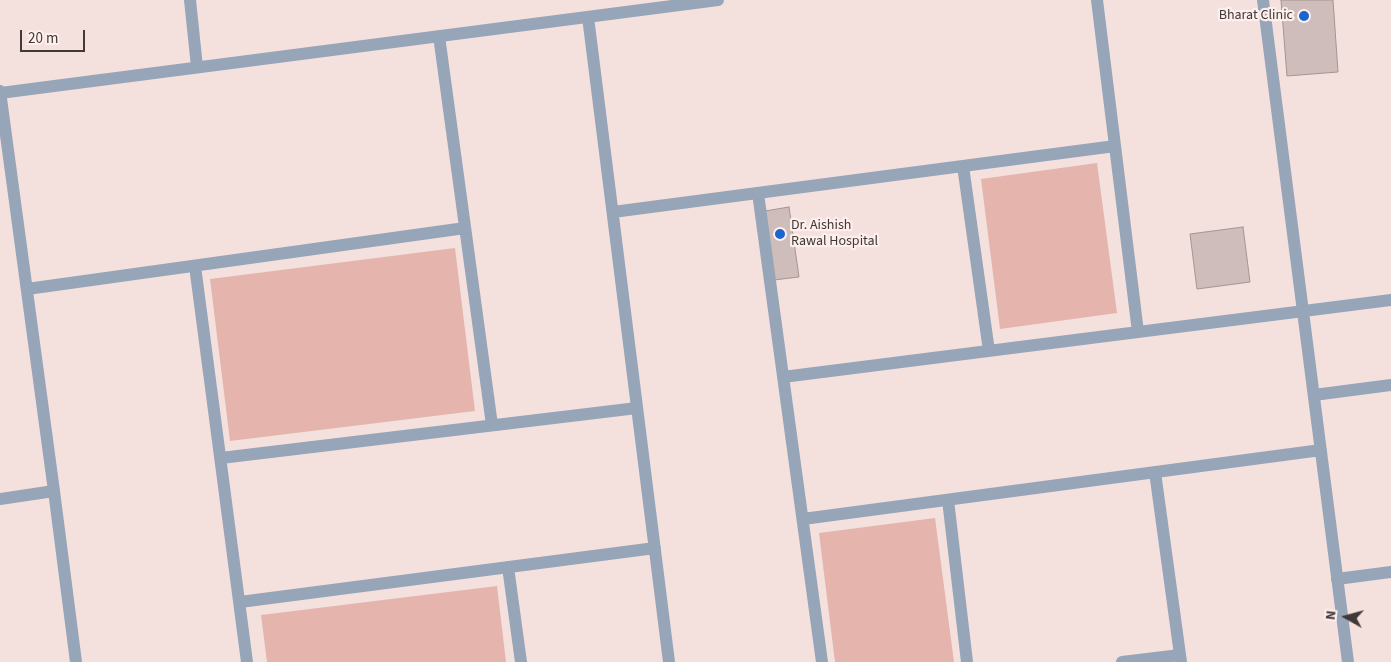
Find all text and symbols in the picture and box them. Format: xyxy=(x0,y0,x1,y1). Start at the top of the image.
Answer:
place label: Bharat Clinic xyxy=(1219,8,1293,24)
marker: Bharat Clinic xyxy=(1297,9,1311,23)
scale bar xyxy=(22,20,88,52)
text: 20 m xyxy=(28,28,58,49)
place label: Dr. Aishish Rawal Hospital xyxy=(791,218,878,250)
marker: Dr. Aishish Rawal Hospital xyxy=(773,227,787,241)
north arrow xyxy=(1321,592,1371,642)
text: N xyxy=(1321,609,1342,621)

